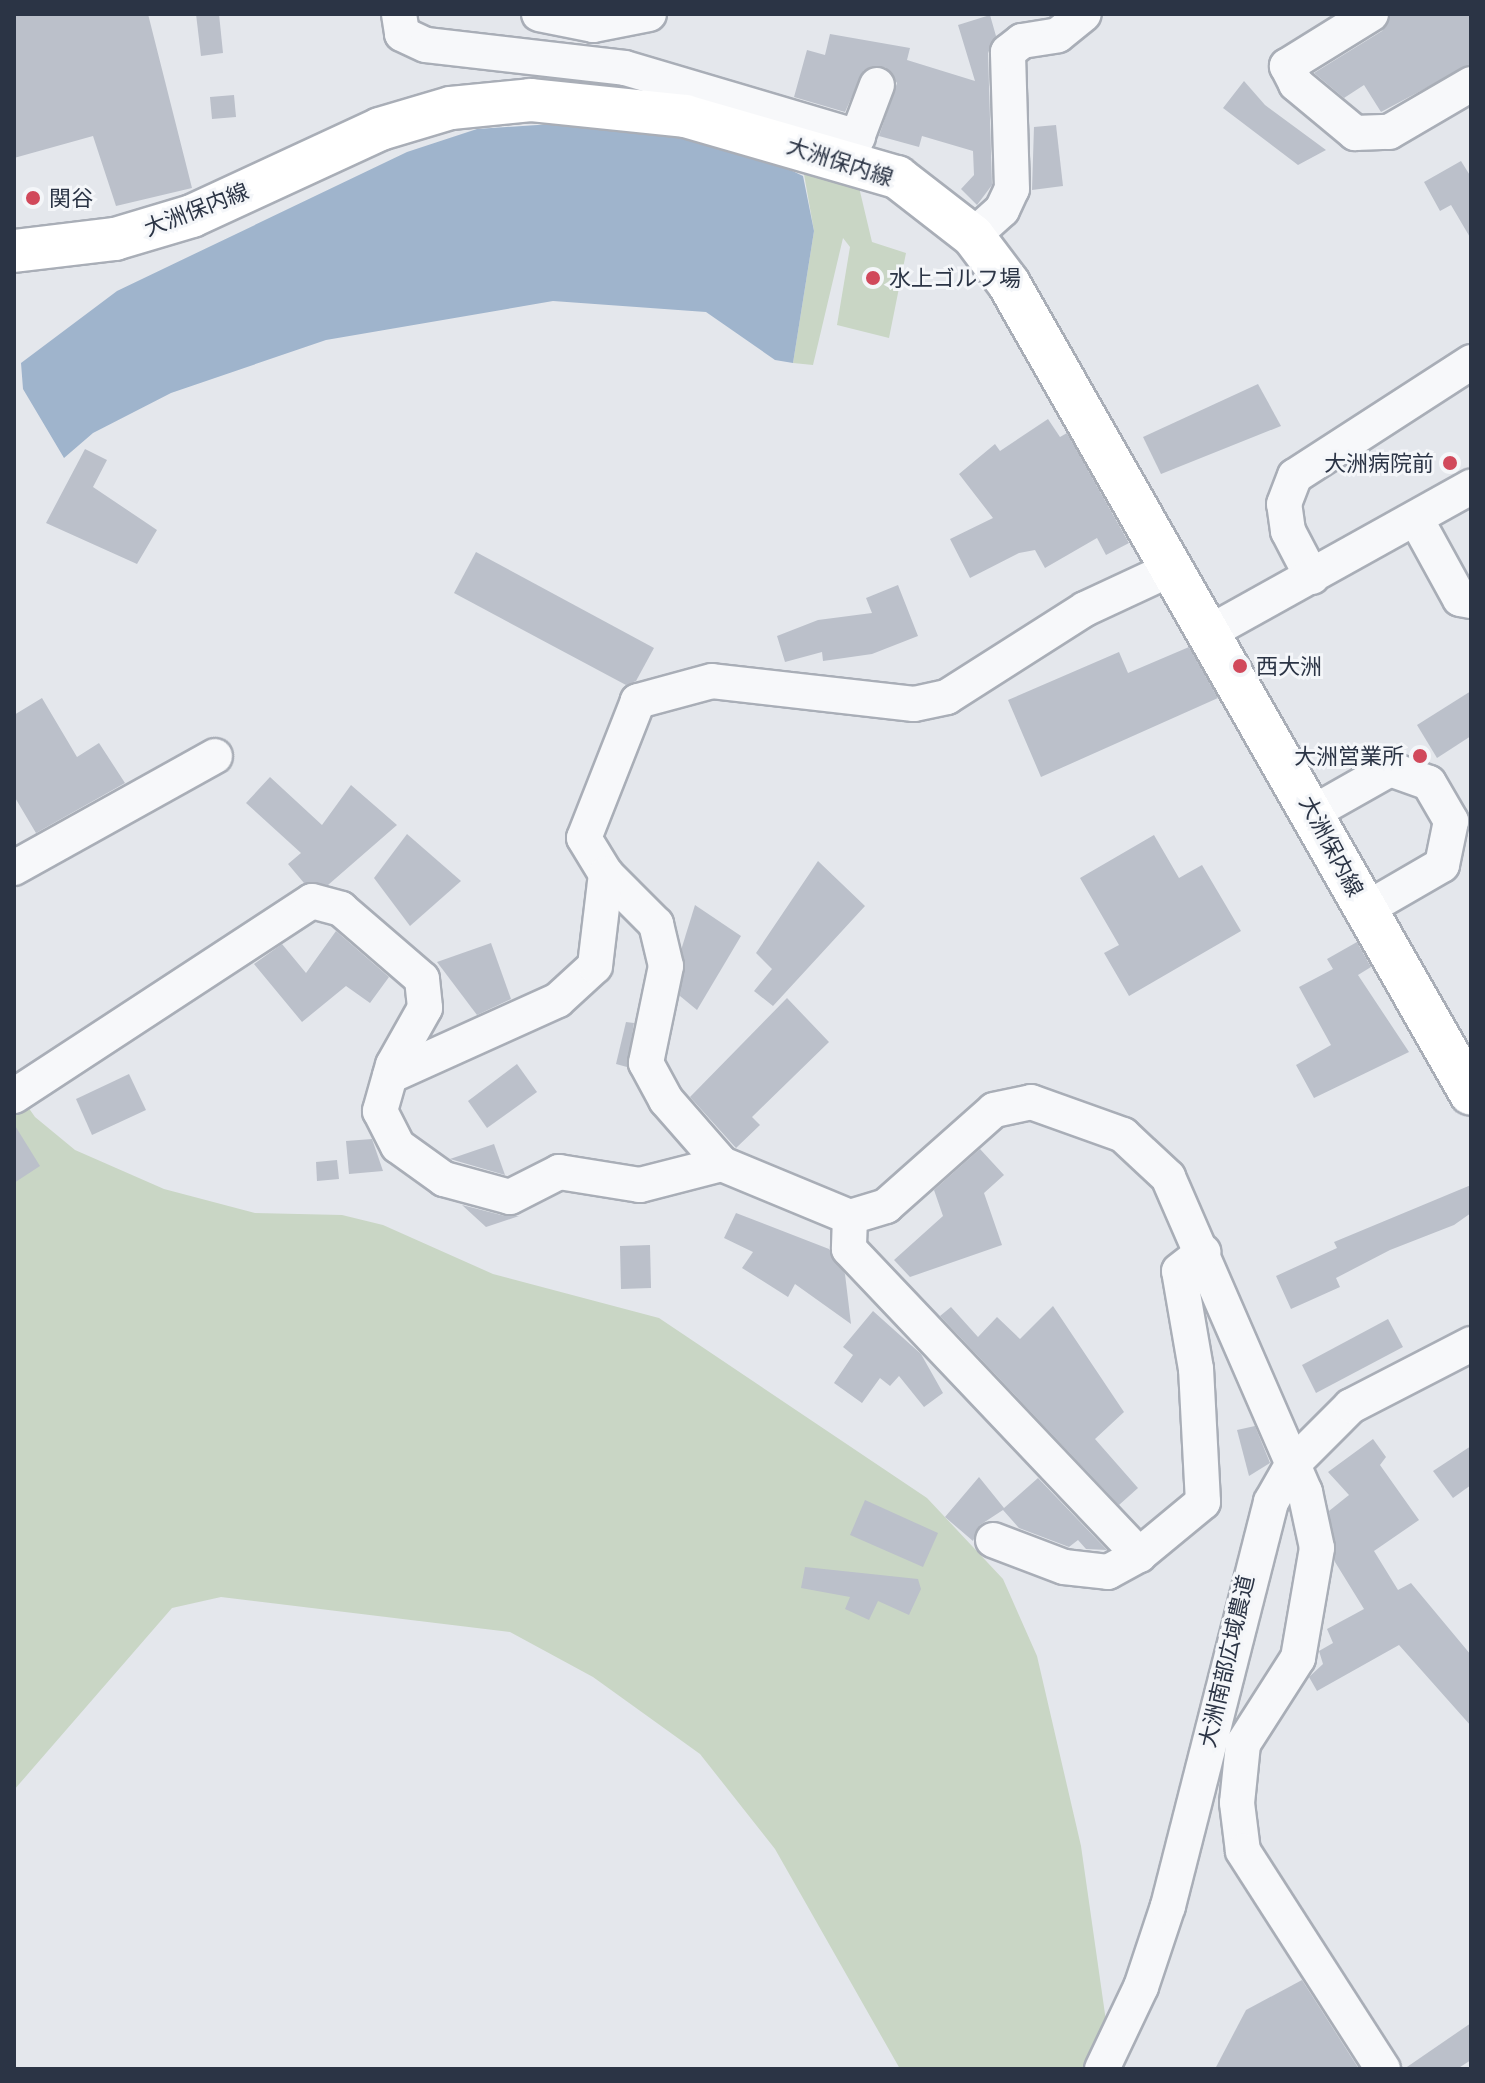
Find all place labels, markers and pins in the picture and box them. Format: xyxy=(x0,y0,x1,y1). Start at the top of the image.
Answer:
place label: 関谷 xyxy=(49,185,93,211)
marker: 関谷 xyxy=(24,189,42,207)
place label: 水上ゴルフ場 xyxy=(889,265,1021,291)
marker: 水上ゴルフ場 xyxy=(864,269,882,287)
place label: 大洲病院前 xyxy=(1324,450,1434,476)
marker: 大洲病院前 xyxy=(1441,454,1459,472)
place label: 西大洲 xyxy=(1256,653,1322,679)
marker: 西大洲 xyxy=(1231,657,1249,675)
place label: 大洲営業所 xyxy=(1294,743,1404,769)
marker: 大洲営業所 xyxy=(1411,747,1429,765)

